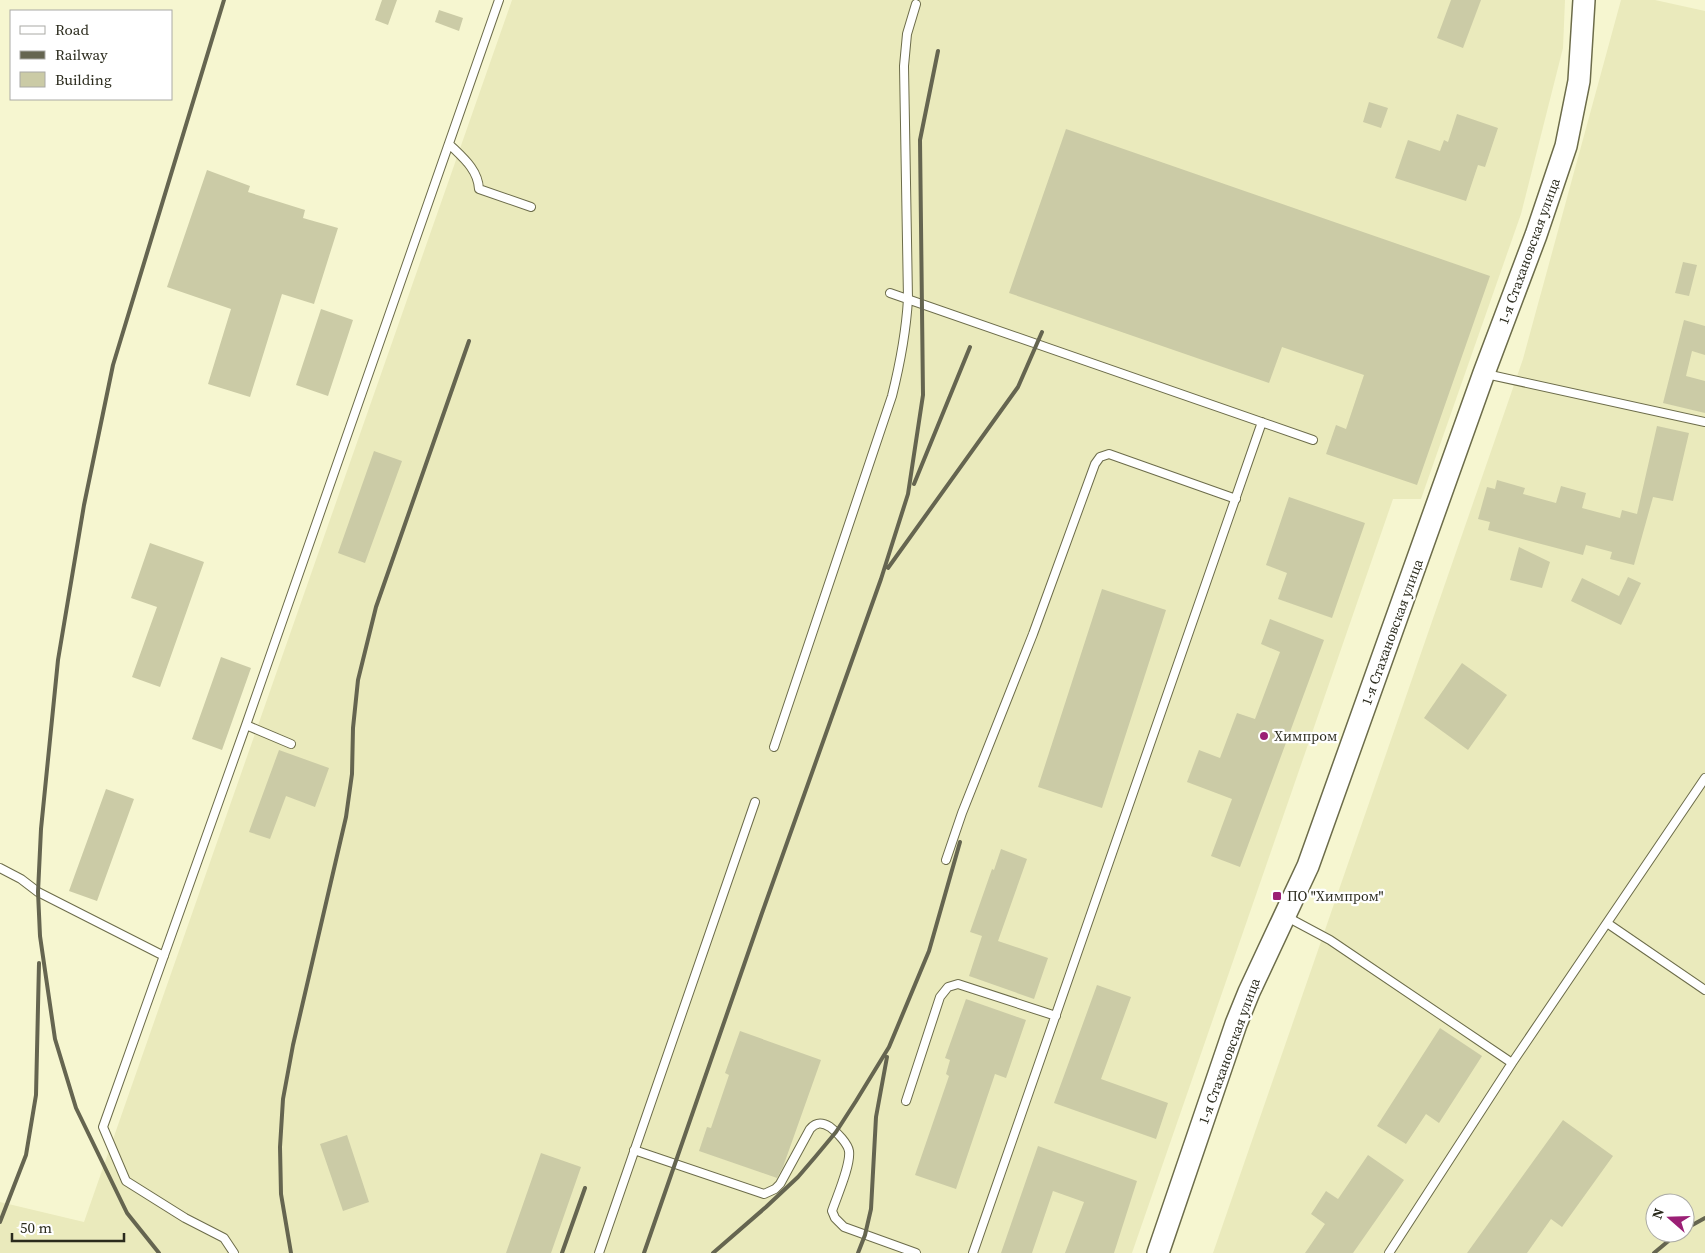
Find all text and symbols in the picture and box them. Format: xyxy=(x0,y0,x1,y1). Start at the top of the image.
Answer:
legend xyxy=(10,10,172,100)
text: Road xyxy=(55,19,89,40)
text: Railway xyxy=(55,44,108,65)
text: Building xyxy=(55,69,112,90)
street label: 1-я Стахановская улица xyxy=(1493,174,1565,327)
street label: 1-я Стахановская улица xyxy=(1356,555,1428,708)
place label: Химпром xyxy=(1274,726,1337,746)
marker: Химпром xyxy=(1258,730,1270,742)
place label: ПО "Химпром" xyxy=(1287,886,1384,906)
marker: ПО "Химпром" xyxy=(1271,890,1283,902)
street label: 1-я Стахановская улица xyxy=(1193,974,1265,1127)
north arrow xyxy=(1645,1193,1695,1243)
text: N xyxy=(1647,1205,1669,1222)
scale bar xyxy=(12,1210,125,1242)
text: 50 m xyxy=(20,1217,52,1238)

